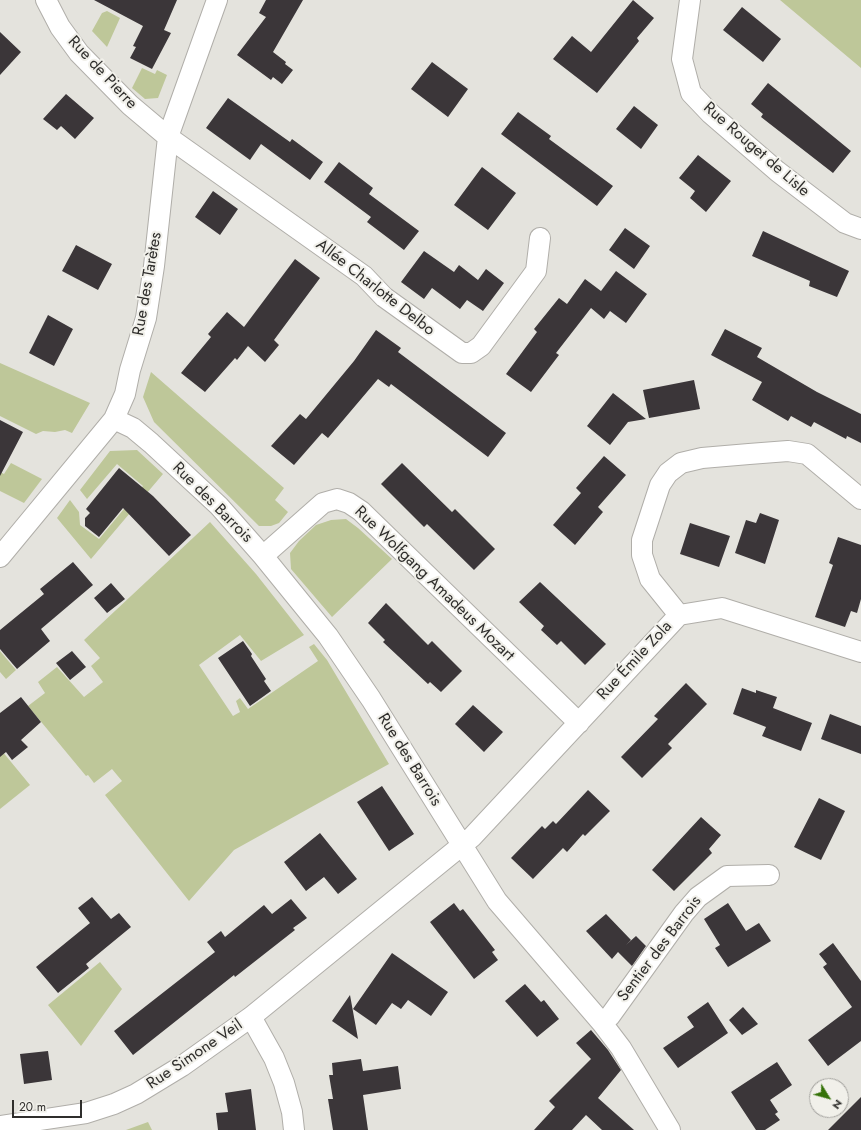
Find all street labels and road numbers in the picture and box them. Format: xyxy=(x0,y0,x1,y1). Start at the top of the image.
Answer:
street label: Rue de Pierre xyxy=(63,33,141,113)
street label: Rue Rouget de Lisle xyxy=(699,99,813,201)
street label: Rue des Tarètes xyxy=(129,231,167,337)
street label: Allée Charlotte Delbo xyxy=(312,236,438,340)
street label: Rue des Barrois xyxy=(168,459,256,547)
street label: Rue Wolfgang Amadeus Mozart xyxy=(350,503,518,665)
street label: Rue Émile Zola xyxy=(594,618,676,704)
street label: Rue des Barrois xyxy=(373,710,445,810)
street label: Sentier des Barrois xyxy=(614,892,706,1006)
street label: Rue Simone Veil xyxy=(143,1016,247,1094)

